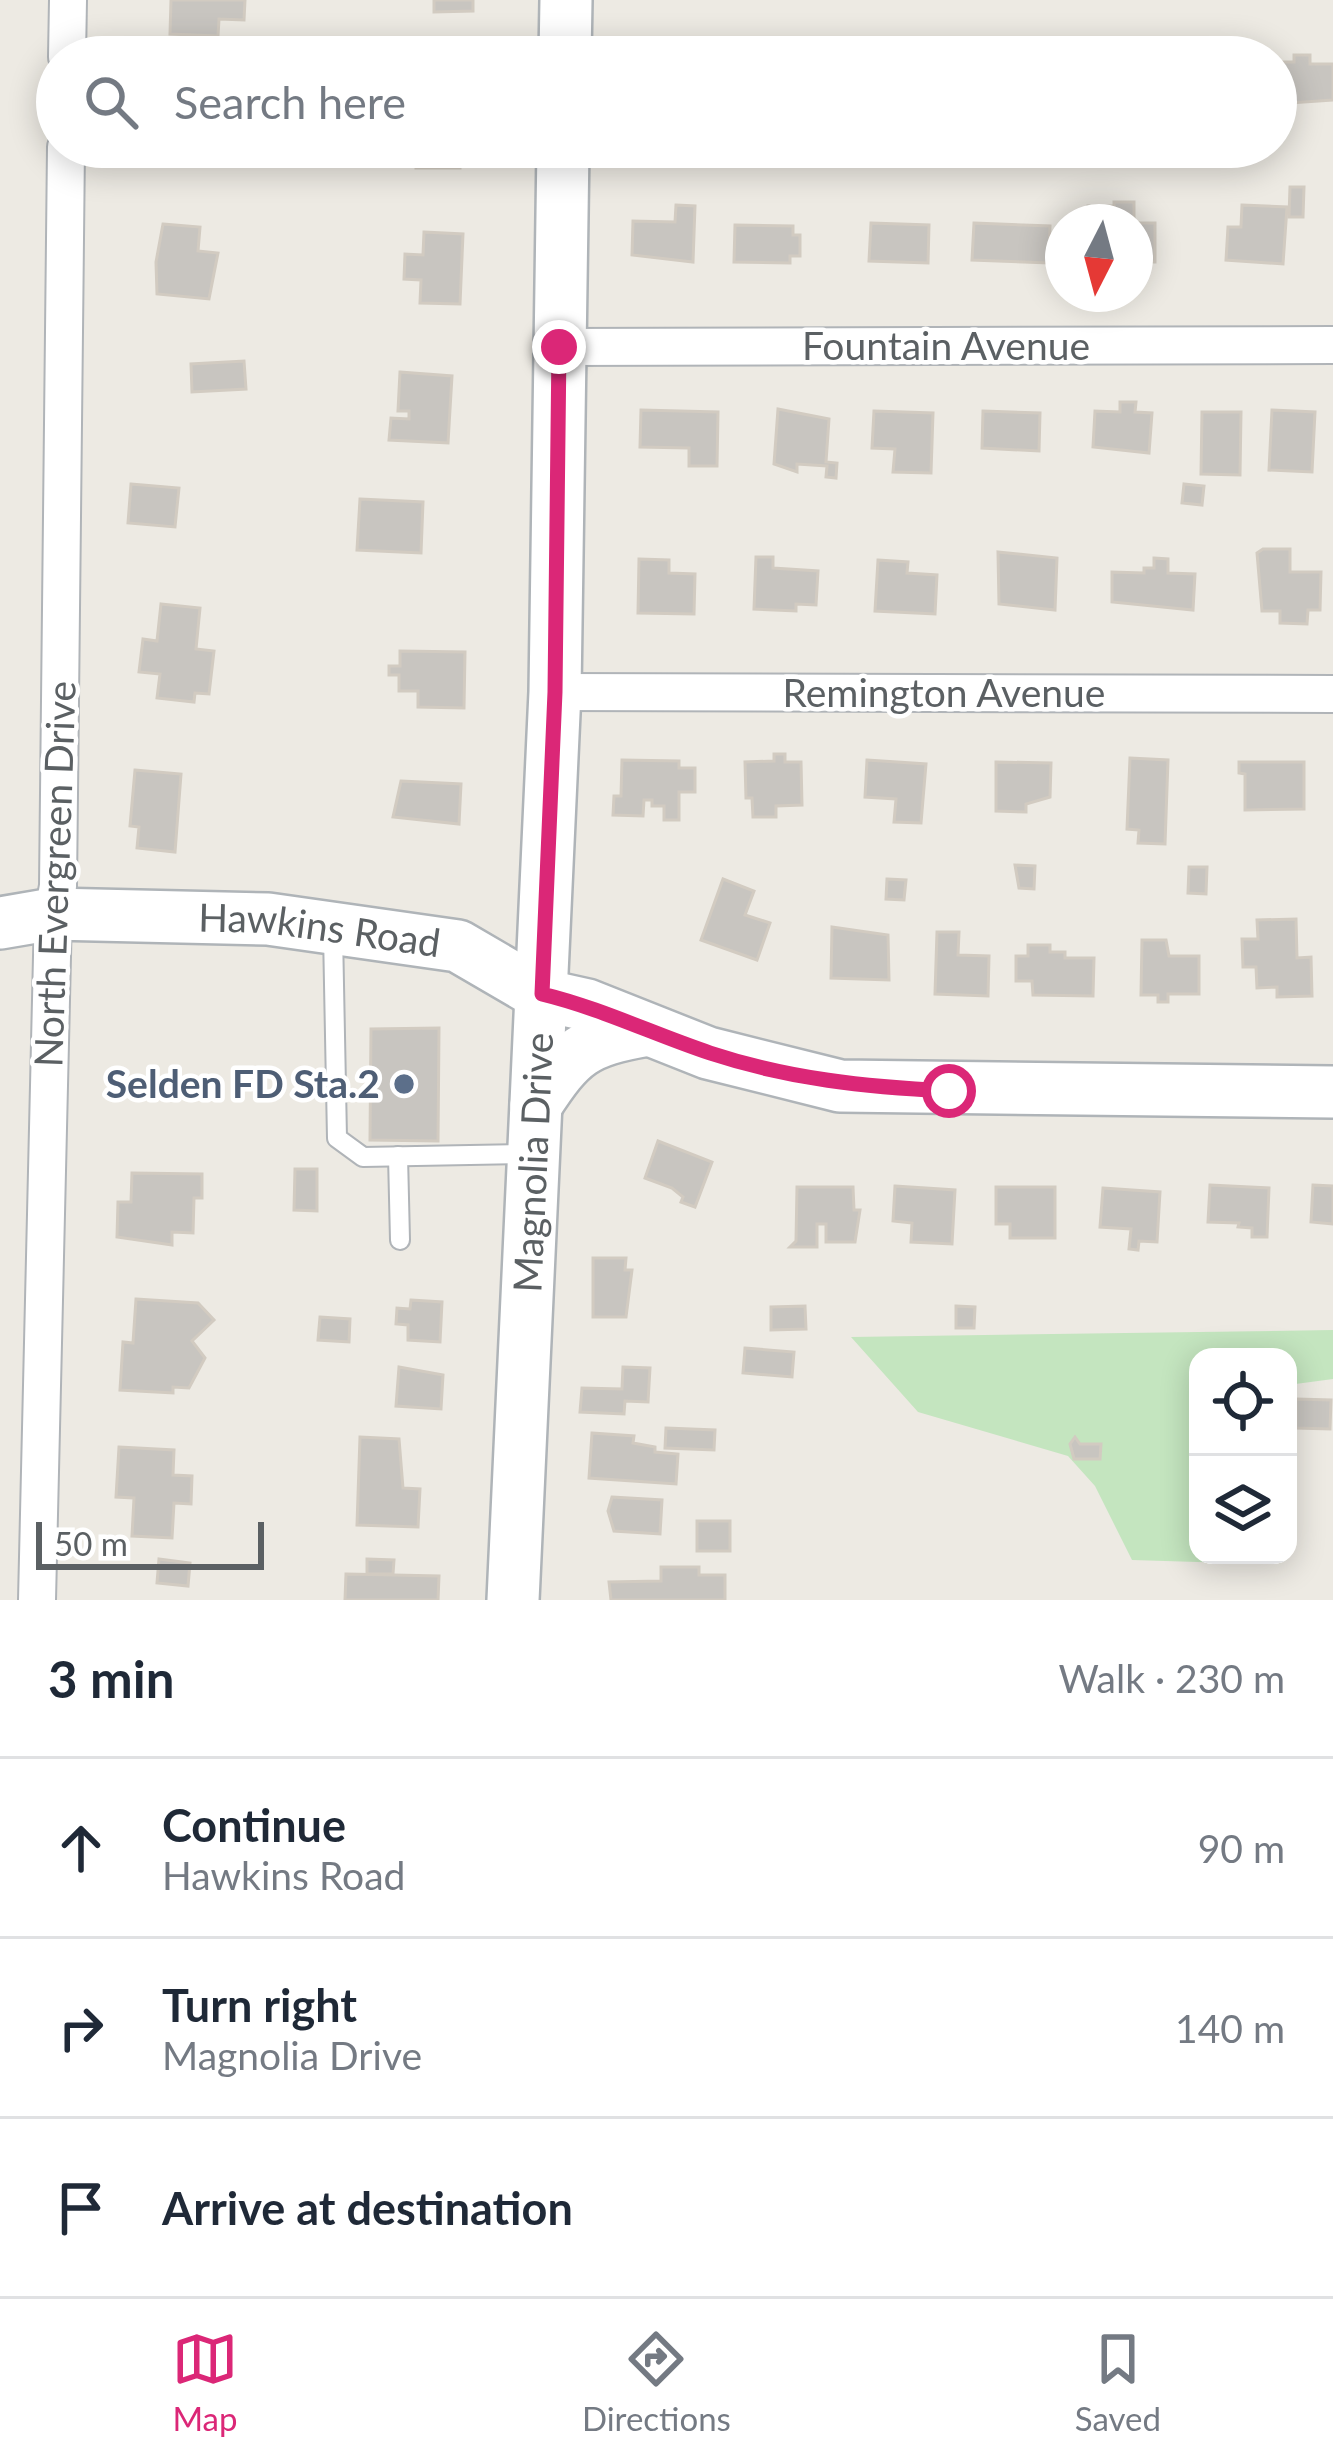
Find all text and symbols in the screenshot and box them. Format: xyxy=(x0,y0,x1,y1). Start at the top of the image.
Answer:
search box xyxy=(36,36,1297,168)
icon: search xyxy=(78,69,144,135)
text: Search here xyxy=(174,75,406,129)
north arrow xyxy=(1045,204,1153,312)
route end xyxy=(532,320,586,374)
street label: Fountain Avenue xyxy=(802,322,1090,368)
street label: Remington Avenue xyxy=(783,669,1105,715)
street label: North Evergreen Drive xyxy=(24,680,84,1068)
street label: Hawkins Road xyxy=(198,893,444,965)
street label: Magnolia Drive xyxy=(503,1031,561,1293)
place label: Selden FD Sta.2 xyxy=(106,1060,380,1106)
route start xyxy=(922,1064,976,1118)
marker: Selden FD Sta.2 xyxy=(391,1071,417,1097)
map controls xyxy=(1189,1348,1297,1564)
button: locate xyxy=(1189,1348,1297,1456)
button: layers xyxy=(1189,1456,1297,1564)
scale bar xyxy=(36,1516,264,1569)
text: 50 m xyxy=(54,1523,128,1563)
text: 3 min xyxy=(48,1648,174,1709)
text: Walk · 230 m xyxy=(1058,1655,1285,1701)
text: Continue xyxy=(162,1798,346,1852)
icon: ahead xyxy=(48,1815,114,1881)
text: 90 m xyxy=(1198,1825,1285,1871)
text: Hawkins Road xyxy=(162,1852,405,1898)
text: Turn right xyxy=(162,1978,357,2032)
icon: right xyxy=(48,1995,114,2061)
text: 140 m xyxy=(1175,2005,1285,2051)
text: Magnolia Drive xyxy=(162,2032,422,2078)
icon: arrive xyxy=(48,2175,114,2241)
text: Arrive at destination xyxy=(162,2181,573,2235)
tab: Map xyxy=(172,2326,238,2438)
tab: Directions xyxy=(582,2326,731,2438)
tab: Saved xyxy=(1075,2326,1161,2438)

